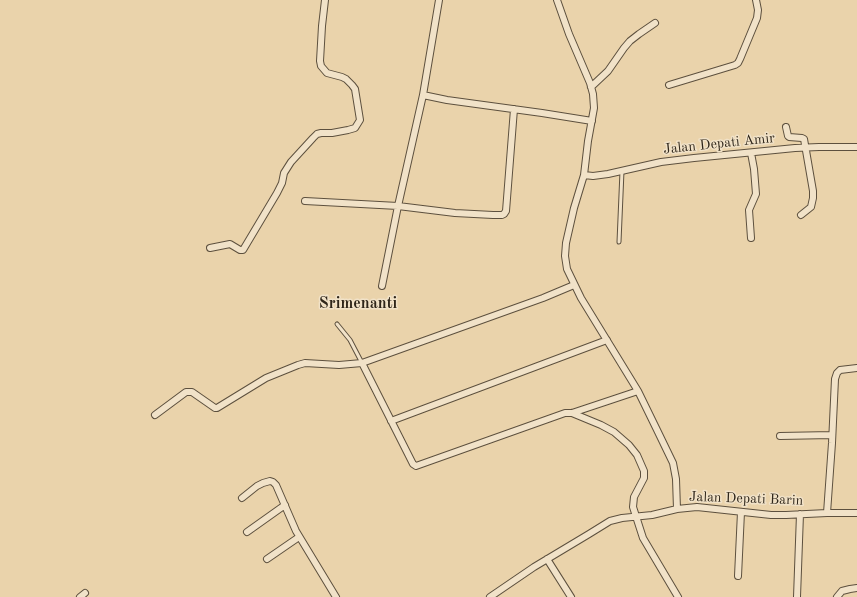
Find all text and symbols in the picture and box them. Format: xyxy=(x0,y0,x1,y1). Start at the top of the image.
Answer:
street label: Jalan Depati Amir xyxy=(662,130,776,158)
district label: Srimenanti xyxy=(319,294,397,314)
street label: Jalan Depati Barin xyxy=(689,489,803,509)

